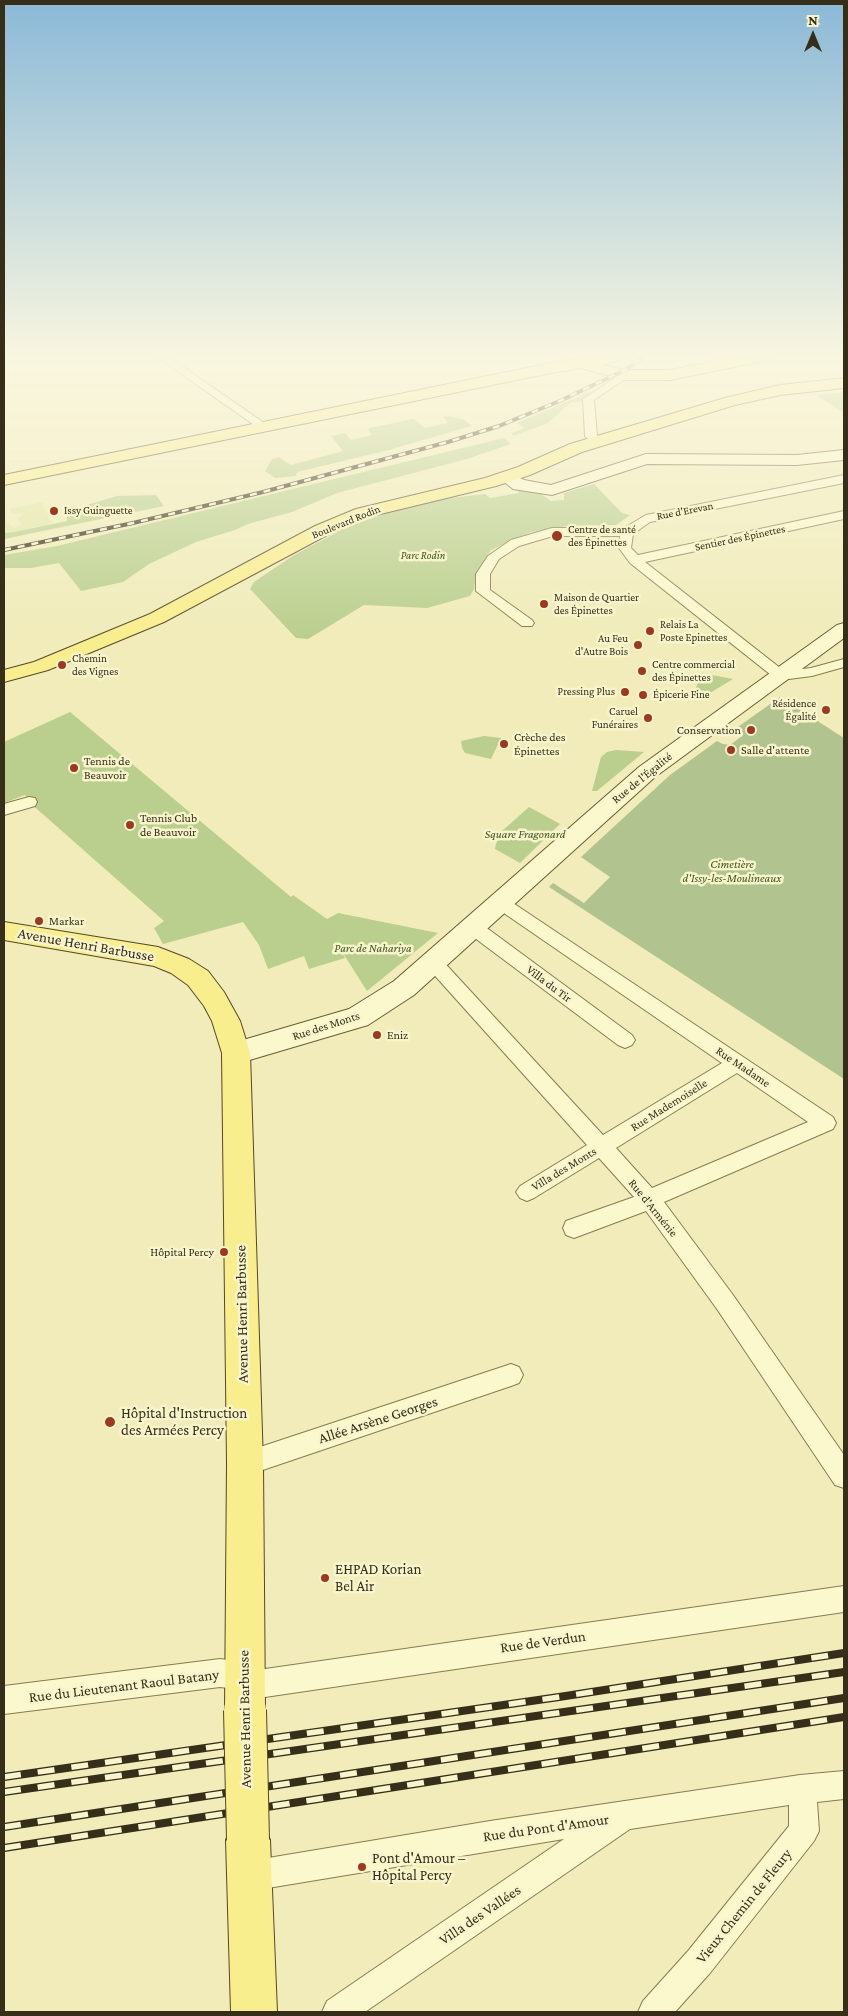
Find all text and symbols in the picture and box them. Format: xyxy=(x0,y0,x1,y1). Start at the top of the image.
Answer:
north arrow xyxy=(788,10,838,60)
text: N xyxy=(808,12,818,28)
street label: Rue d'Erevan xyxy=(656,499,714,523)
street label: Boulevard Rodin xyxy=(310,502,382,542)
place label: Issy Guinguette xyxy=(64,504,133,518)
marker: Issy Guinguette xyxy=(48,505,60,517)
street label: Sentier des Épinettes xyxy=(694,522,786,554)
place label: Centre de santé des Épinettes xyxy=(568,523,636,549)
marker: Centre de santé des Épinettes xyxy=(550,529,564,543)
park label: Parc Rodin xyxy=(401,549,445,563)
place label: Maison de Quartier des Épinettes xyxy=(554,591,639,617)
marker: Maison de Quartier des Épinettes xyxy=(538,598,550,610)
place label: Relais La Poste Epinettes xyxy=(660,618,727,644)
marker: Relais La Poste Epinettes xyxy=(644,625,656,637)
place label: Au Feu d'Autre Bois xyxy=(575,632,628,658)
marker: Au Feu d'Autre Bois xyxy=(632,639,644,651)
place label: Chemin des Vignes xyxy=(72,652,118,678)
place label: Centre commercial des Épinettes xyxy=(652,658,735,684)
marker: Chemin des Vignes xyxy=(56,659,68,671)
marker: Centre commercial des Épinettes xyxy=(636,665,648,677)
place label: Pressing Plus xyxy=(558,685,615,699)
marker: Pressing Plus xyxy=(619,686,631,698)
place label: Épicerie Fine xyxy=(653,688,710,702)
marker: Épicerie Fine xyxy=(637,689,649,701)
place label: Résidence Égalité xyxy=(772,697,816,723)
marker: Résidence Égalité xyxy=(820,704,832,716)
place label: Caruel Funéraires xyxy=(592,705,638,731)
marker: Caruel Funéraires xyxy=(642,712,654,724)
place label: Conservation xyxy=(677,723,741,737)
marker: Conservation xyxy=(745,724,757,736)
place label: Crèche des Épinettes xyxy=(514,730,566,758)
marker: Crèche des Épinettes xyxy=(498,738,510,750)
place label: Salle d'attente xyxy=(741,743,809,757)
marker: Salle d'attente xyxy=(725,744,737,756)
street label: Rue de l'Égalité xyxy=(609,749,675,807)
place label: Tennis de Beauvoir xyxy=(84,754,130,782)
marker: Tennis de Beauvoir xyxy=(68,762,80,774)
place label: Tennis Club de Beauvoir xyxy=(140,811,197,839)
marker: Tennis Club de Beauvoir xyxy=(124,819,136,831)
park label: Square Fragonard xyxy=(485,827,565,841)
park label: Cimetière d'Issy-les-Moulineaux xyxy=(683,857,781,885)
place label: Markar xyxy=(49,914,84,928)
marker: Markar xyxy=(33,915,45,927)
street label: Avenue Henri Barbusse xyxy=(16,924,156,966)
park label: Parc de Nahariya xyxy=(334,941,412,955)
street label: Villa du Tir xyxy=(524,962,574,1006)
street label: Rue des Monts xyxy=(291,1008,361,1044)
place label: Eniz xyxy=(387,1028,408,1042)
marker: Eniz xyxy=(371,1029,383,1041)
street label: Rue Madame xyxy=(713,1044,773,1090)
street label: Rue Mademoiselle xyxy=(628,1076,710,1134)
street label: Villa des Monts xyxy=(529,1144,599,1194)
street label: Rue d'Arménie xyxy=(625,1176,681,1240)
place label: Hôpital Percy xyxy=(150,1245,214,1259)
street label: Avenue Henri Barbusse xyxy=(232,1245,252,1383)
marker: Hôpital Percy xyxy=(218,1246,230,1258)
street label: Allée Arsène Georges xyxy=(316,1392,440,1448)
place label: Hôpital d'Instruction des Armées Percy xyxy=(121,1404,247,1439)
marker: Hôpital d'Instruction des Armées Percy xyxy=(103,1415,117,1429)
place label: EHPAD Korian Bel Air xyxy=(335,1560,421,1595)
marker: EHPAD Korian Bel Air xyxy=(319,1572,331,1584)
street label: Rue de Verdun xyxy=(499,1627,587,1657)
street label: Avenue Henri Barbusse xyxy=(235,1650,255,1788)
street label: Rue du Lieutenant Raoul Batany xyxy=(28,1665,220,1707)
street label: Rue du Pont d'Amour xyxy=(482,1810,610,1846)
street label: Vieux Chemin de Fleury xyxy=(692,1845,796,1967)
place label: Pont d'Amour – Hôpital Percy xyxy=(372,1849,465,1884)
marker: Pont d'Amour – Hôpital Percy xyxy=(356,1861,368,1873)
street label: Villa des Vallées xyxy=(436,1881,524,1949)

